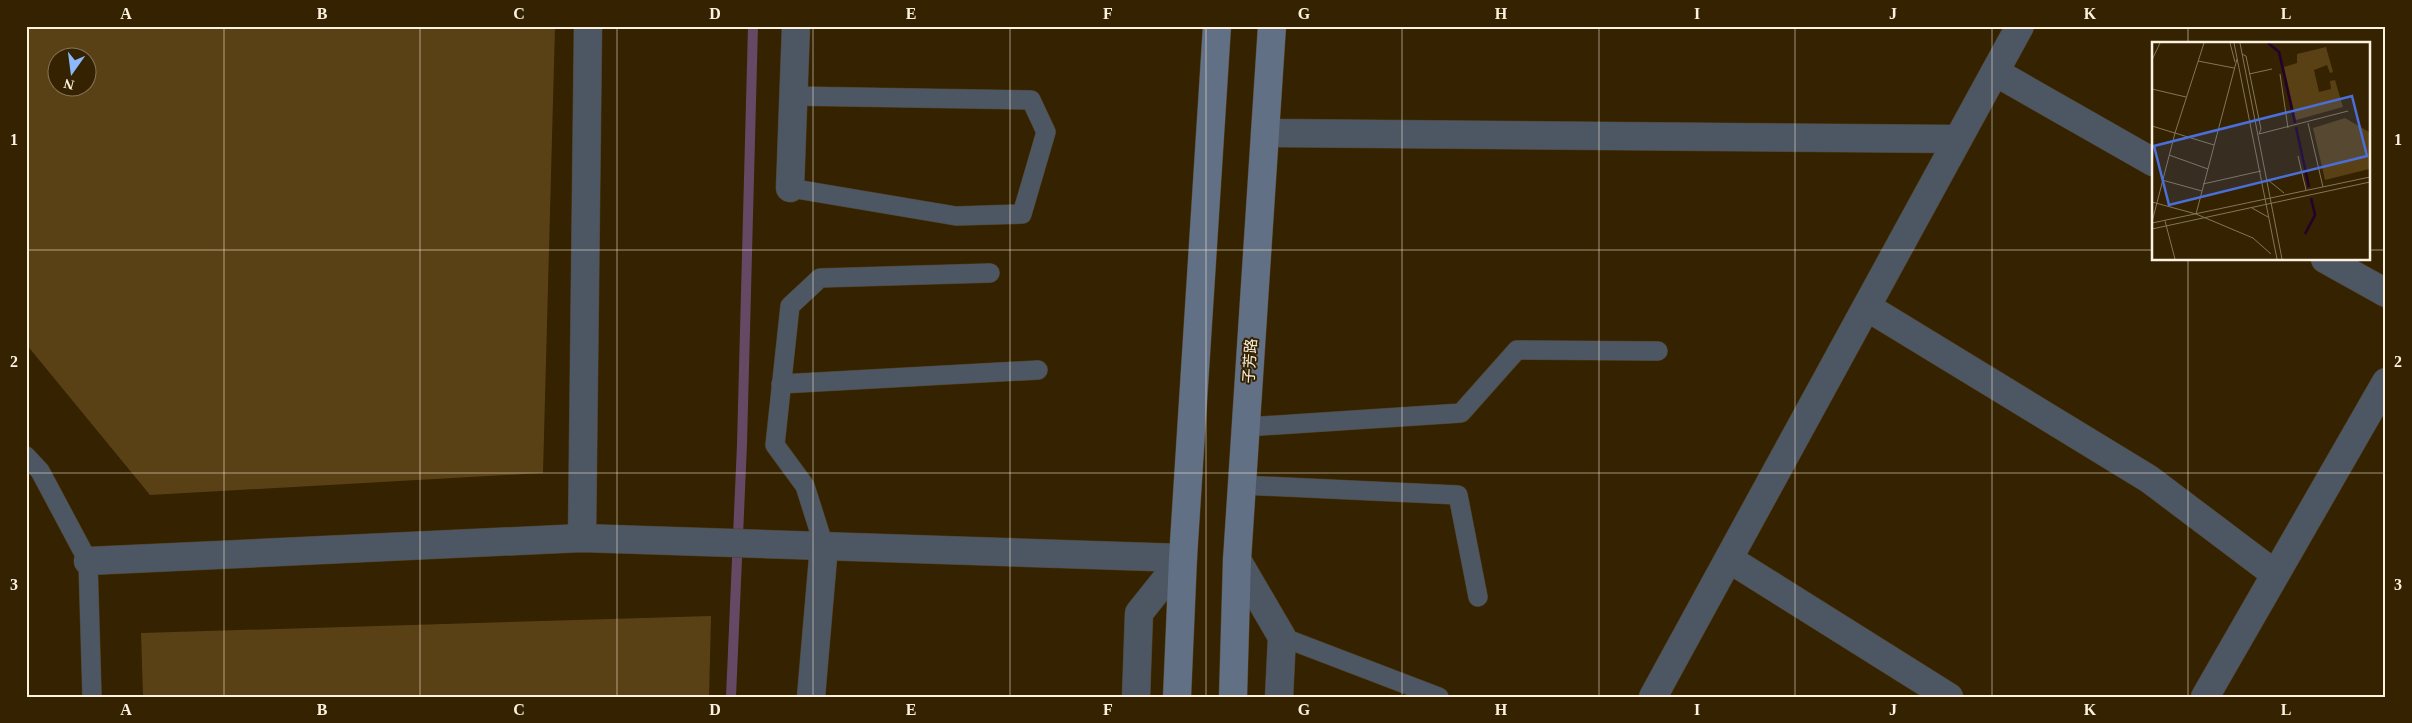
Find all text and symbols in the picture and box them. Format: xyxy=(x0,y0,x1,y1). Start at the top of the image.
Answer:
text: A xyxy=(120,5,132,22)
text: B xyxy=(317,5,328,22)
text: C xyxy=(513,5,525,22)
text: D xyxy=(709,5,721,22)
text: E xyxy=(906,5,916,22)
text: F xyxy=(1103,5,1113,22)
text: G xyxy=(1298,5,1311,22)
text: H xyxy=(1495,5,1508,22)
text: I xyxy=(1694,5,1700,22)
text: J xyxy=(1889,5,1897,22)
text: K xyxy=(2084,5,2097,22)
text: L xyxy=(2281,5,2291,22)
inset map xyxy=(2152,42,2370,260)
north arrow xyxy=(48,48,98,98)
text: N xyxy=(62,76,76,93)
text: 1 xyxy=(10,131,18,148)
text: 1 xyxy=(2394,131,2402,148)
street label: 子芳路 xyxy=(1240,338,1260,384)
text: 2 xyxy=(10,353,18,370)
text: 2 xyxy=(2394,353,2402,370)
text: 3 xyxy=(10,576,18,593)
text: 3 xyxy=(2394,576,2402,593)
text: A xyxy=(120,701,132,718)
text: B xyxy=(317,701,328,718)
text: C xyxy=(513,701,525,718)
text: D xyxy=(709,701,721,718)
text: E xyxy=(906,701,916,718)
text: F xyxy=(1103,701,1113,718)
text: G xyxy=(1298,701,1311,718)
text: H xyxy=(1495,701,1508,718)
text: I xyxy=(1694,701,1700,718)
text: J xyxy=(1889,701,1897,718)
text: K xyxy=(2084,701,2097,718)
text: L xyxy=(2281,701,2291,718)

